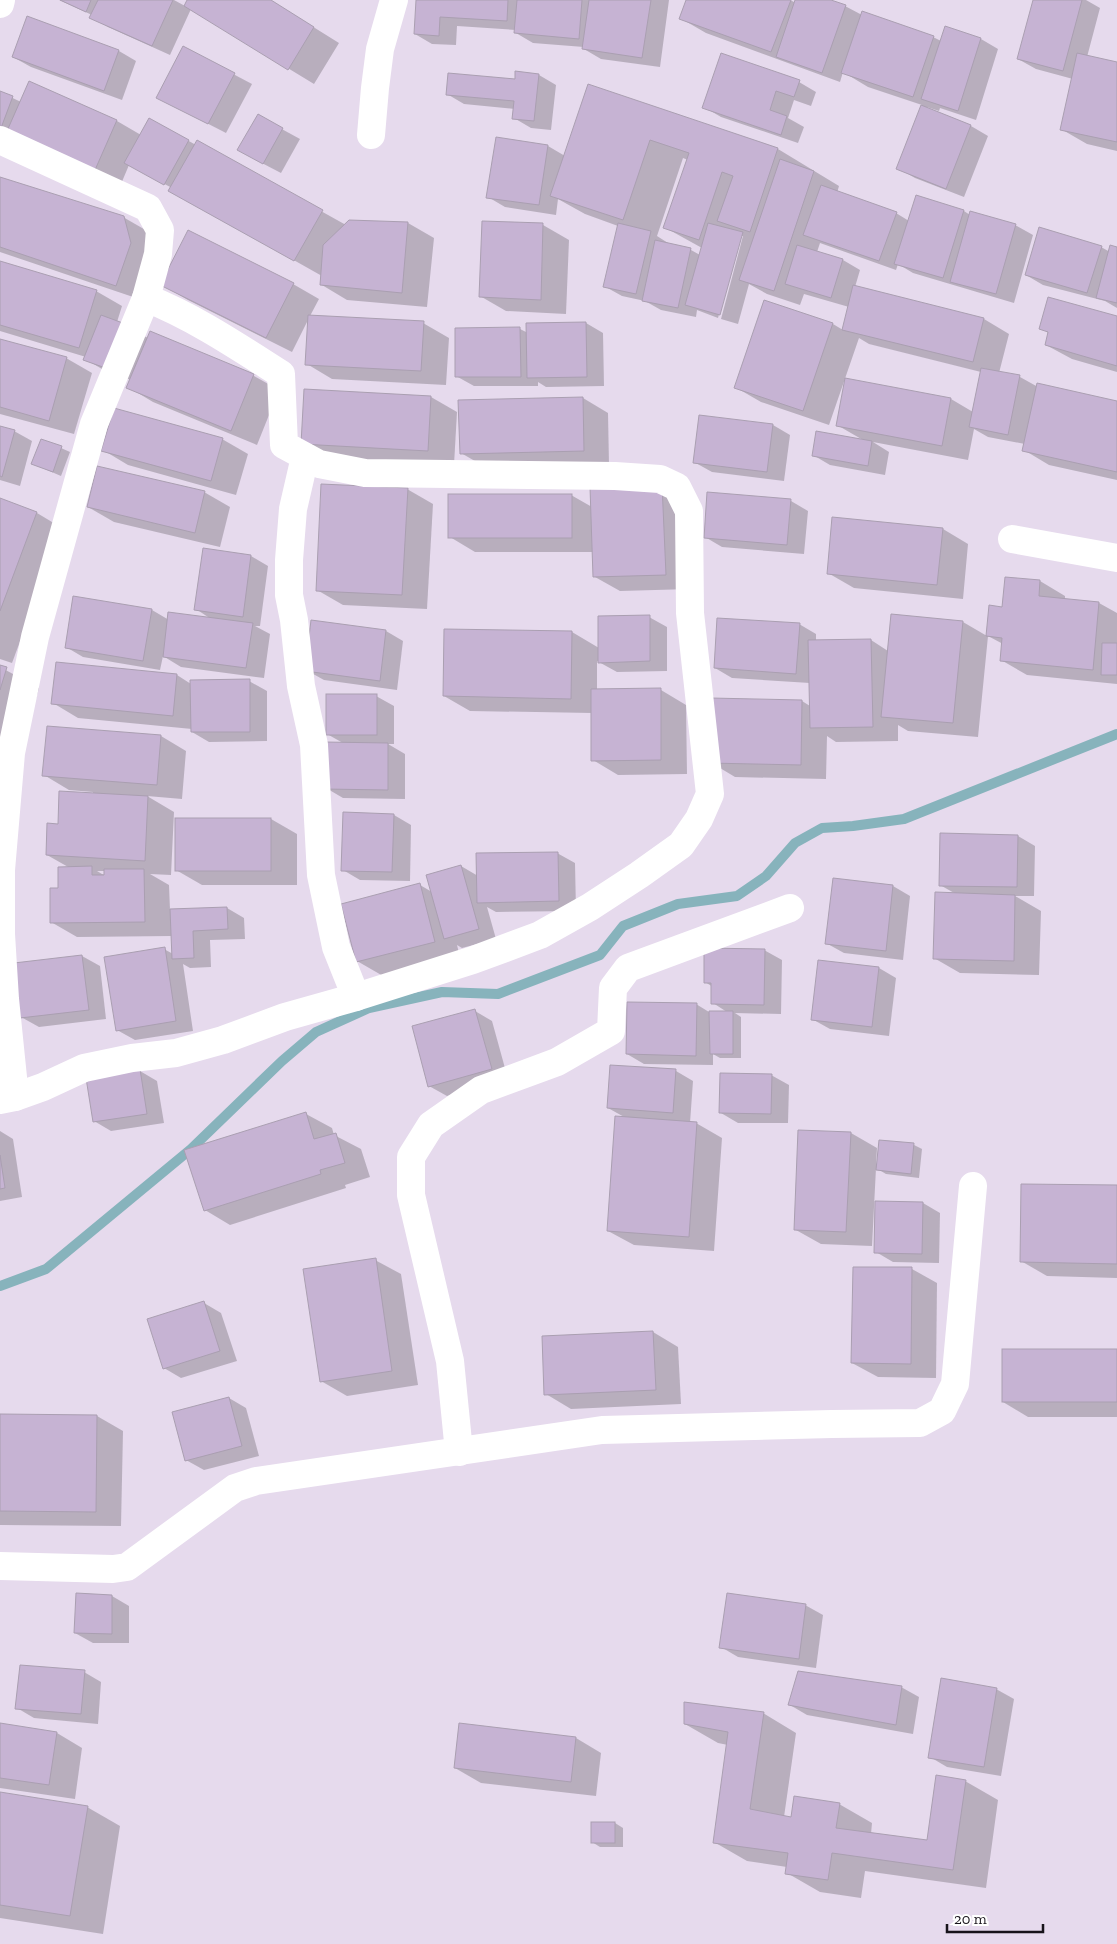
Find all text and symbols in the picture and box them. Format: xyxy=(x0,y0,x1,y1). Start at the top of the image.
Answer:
scale bar xyxy=(947,1902,1043,1934)
text: 20 m xyxy=(954,1910,987,1928)

